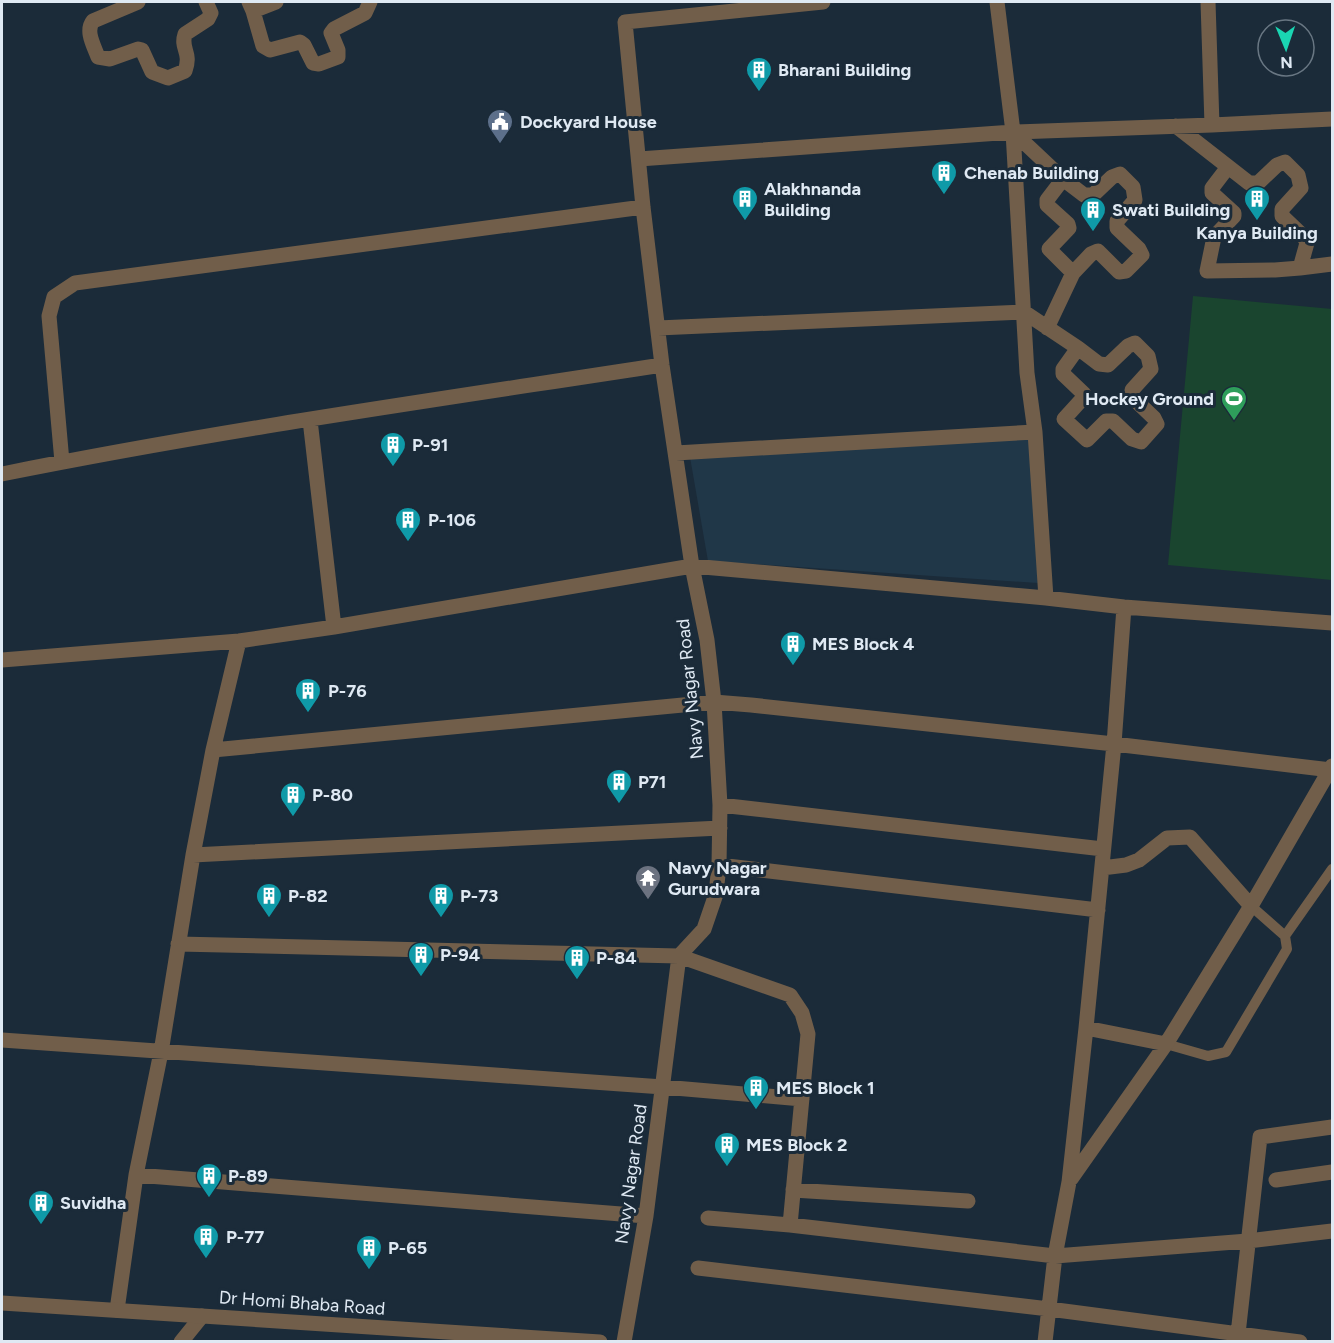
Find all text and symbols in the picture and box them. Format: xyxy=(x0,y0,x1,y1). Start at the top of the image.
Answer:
north arrow xyxy=(1256,18,1316,78)
text: N xyxy=(1280,53,1293,72)
building icon: Bharani Building xyxy=(744,55,774,93)
place label: Bharani Building xyxy=(778,59,911,81)
public building icon: Dockyard House xyxy=(485,107,515,145)
place label: Dockyard House xyxy=(520,111,657,133)
building icon: Chenab Building xyxy=(929,158,959,196)
place label: Chenab Building xyxy=(964,162,1099,184)
place label: Alakhnanda Building xyxy=(764,178,861,221)
building icon: Alakhnanda Building xyxy=(730,184,760,222)
building icon: Kanya Building xyxy=(1242,184,1272,222)
building icon: Swati Building xyxy=(1078,195,1108,233)
place label: Swati Building xyxy=(1112,199,1230,221)
place label: Kanya Building xyxy=(1196,222,1318,244)
sports icon: Hockey Ground xyxy=(1219,384,1249,422)
place label: Hockey Ground xyxy=(1085,388,1214,410)
building icon: P-91 xyxy=(378,430,408,468)
place label: P-91 xyxy=(412,434,448,456)
building icon: P-106 xyxy=(393,505,423,543)
place label: P-106 xyxy=(428,509,476,531)
street label: Navy Nagar Road xyxy=(672,618,708,760)
building icon: MES Block 4 xyxy=(778,629,808,667)
place label: MES Block 4 xyxy=(812,633,914,655)
building icon: P-76 xyxy=(293,676,323,714)
place label: P-76 xyxy=(328,680,367,702)
building icon: P71 xyxy=(604,767,634,805)
place label: P71 xyxy=(638,771,666,793)
building icon: P-80 xyxy=(278,780,308,818)
place label: P-80 xyxy=(312,784,353,806)
place label: Navy Nagar Gurudwara xyxy=(668,857,767,900)
temple icon: Navy Nagar Gurudwara xyxy=(633,863,663,901)
building icon: P-82 xyxy=(254,881,284,919)
building icon: P-73 xyxy=(426,881,456,919)
place label: P-82 xyxy=(288,885,328,907)
place label: P-73 xyxy=(460,885,498,907)
building icon: P-94 xyxy=(406,940,436,978)
building icon: P-84 xyxy=(562,943,592,981)
place label: P-94 xyxy=(440,944,480,966)
place label: P-84 xyxy=(596,947,637,969)
building icon: MES Block 1 xyxy=(741,1073,771,1111)
place label: MES Block 1 xyxy=(776,1077,875,1099)
street label: Navy Nagar Road xyxy=(610,1103,652,1245)
building icon: MES Block 2 xyxy=(712,1130,742,1168)
place label: MES Block 2 xyxy=(746,1134,847,1156)
building icon: P-89 xyxy=(194,1161,224,1199)
place label: P-89 xyxy=(228,1165,268,1187)
building icon: Suvidha xyxy=(26,1188,56,1226)
place label: Suvidha xyxy=(60,1192,126,1214)
building icon: P-77 xyxy=(191,1222,221,1260)
place label: P-77 xyxy=(226,1226,264,1248)
building icon: P-65 xyxy=(354,1233,384,1271)
place label: P-65 xyxy=(388,1237,427,1259)
street label: Dr Homi Bhaba Road xyxy=(218,1286,386,1320)

